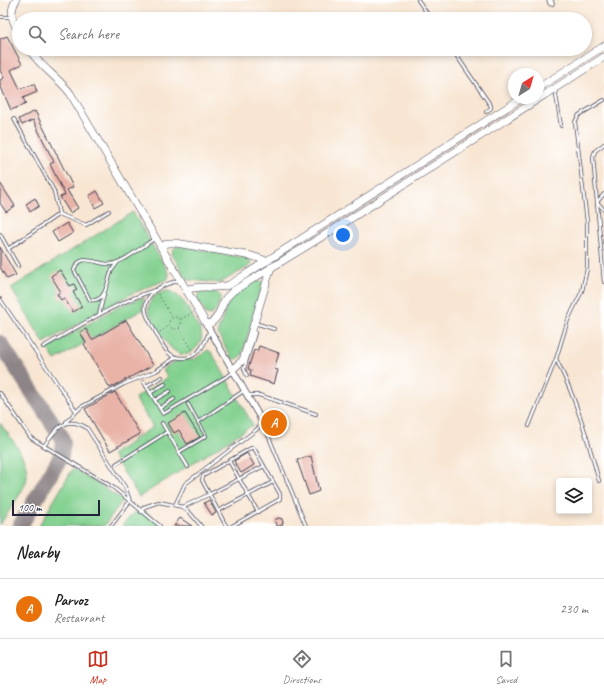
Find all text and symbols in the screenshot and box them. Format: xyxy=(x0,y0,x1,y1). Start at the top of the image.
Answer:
search box xyxy=(12,12,592,56)
icon: search xyxy=(26,23,48,45)
text: Search here xyxy=(58,25,119,44)
north arrow xyxy=(508,68,544,104)
your location xyxy=(333,225,353,245)
pin: A xyxy=(261,408,287,438)
map controls xyxy=(556,478,592,514)
button: layers xyxy=(556,478,592,514)
scale bar xyxy=(12,498,100,517)
text: 100 m xyxy=(18,500,42,514)
text: Nearby xyxy=(16,542,59,563)
text: Parvoz xyxy=(54,591,88,610)
text: A xyxy=(26,601,32,617)
text: 230 m xyxy=(560,601,588,617)
text: Restaurant xyxy=(54,610,104,626)
tab: Map xyxy=(87,648,109,686)
tab: Directions xyxy=(283,648,321,686)
tab: Saved xyxy=(495,648,517,686)

